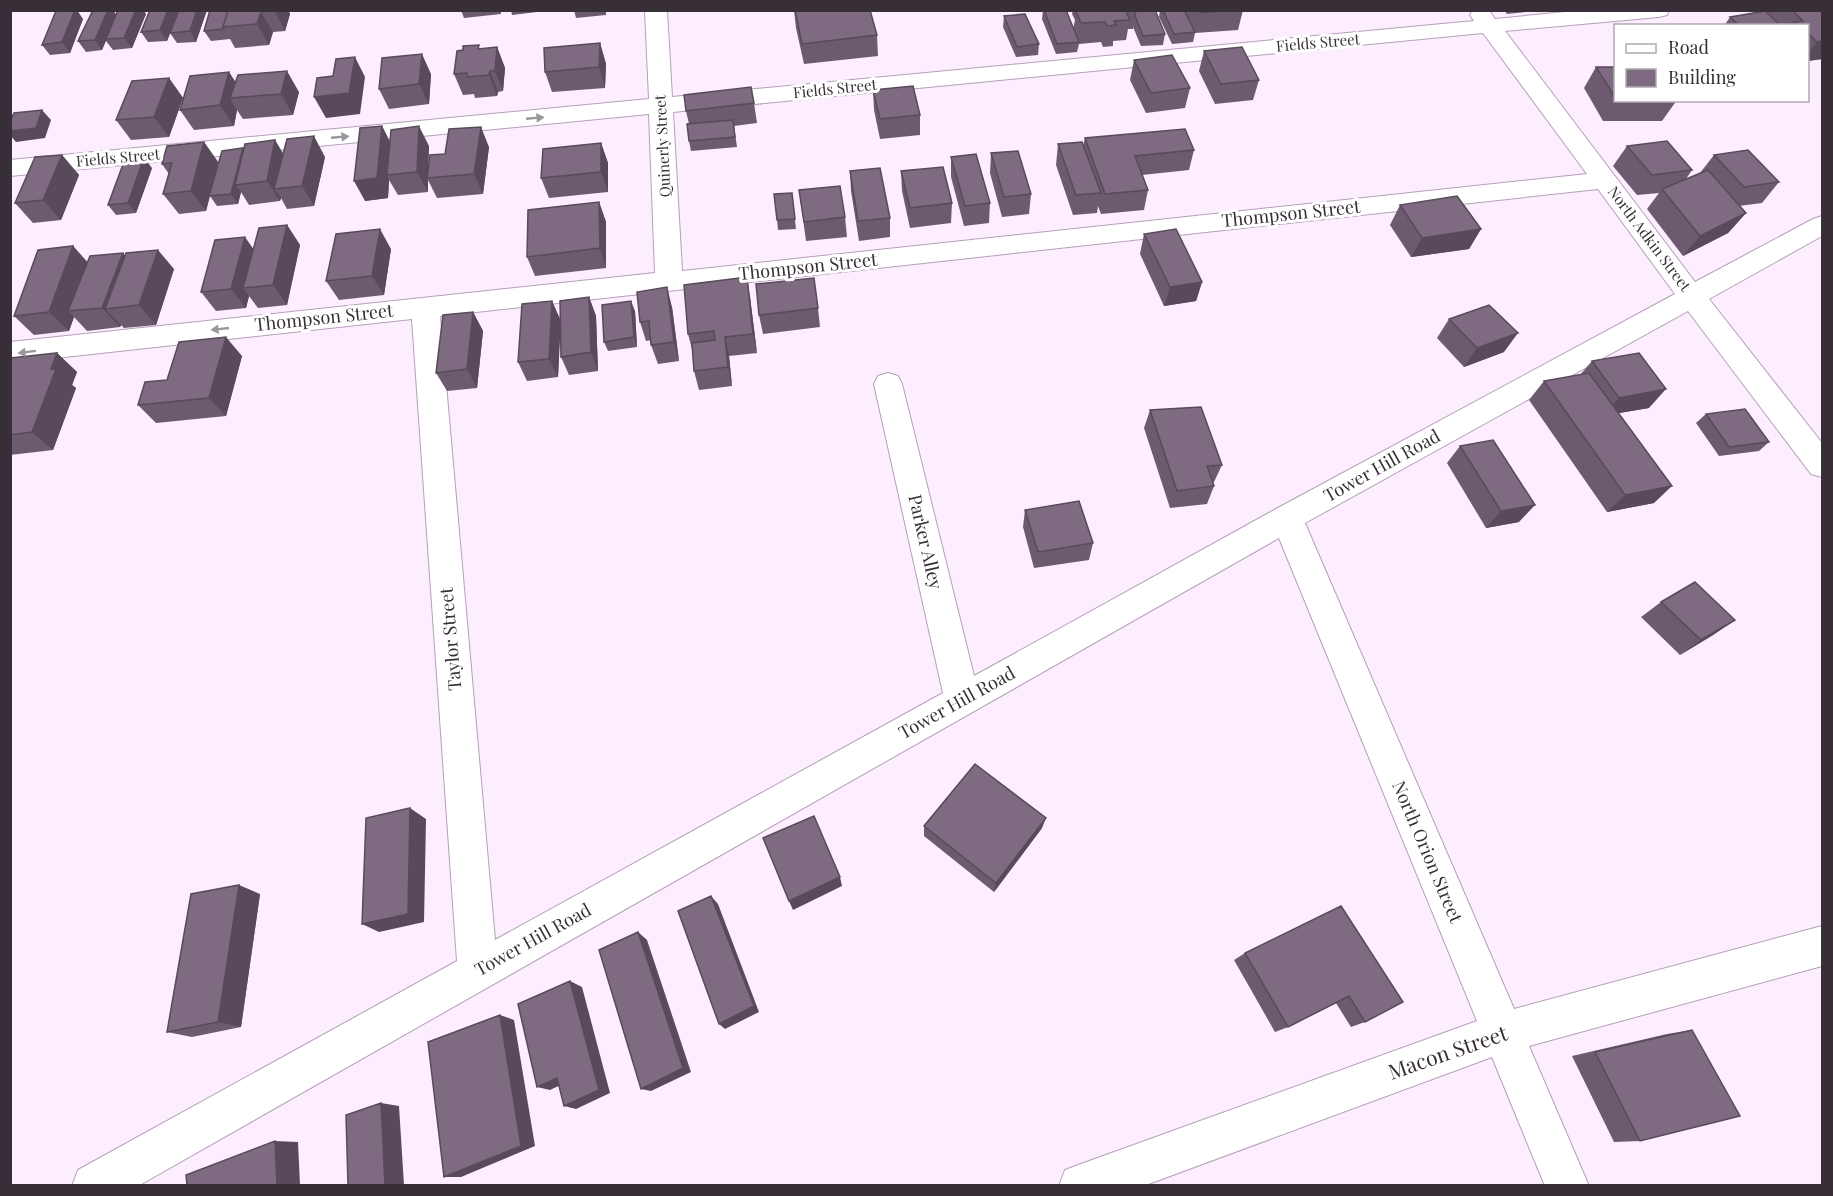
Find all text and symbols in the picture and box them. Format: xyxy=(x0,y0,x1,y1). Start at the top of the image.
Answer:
legend xyxy=(1614,24,1809,102)
street label: Fields Street xyxy=(1275,28,1361,56)
text: Road xyxy=(1668,35,1709,59)
text: Building xyxy=(1668,65,1736,89)
street label: Fields Street xyxy=(792,74,878,102)
street label: Quinerly Street xyxy=(649,94,675,198)
one-way arrow xyxy=(525,113,544,123)
one-way arrow xyxy=(331,132,350,142)
street label: Fields Street xyxy=(75,143,161,171)
street label: North Adkin Street xyxy=(1604,182,1696,295)
street label: Thompson Street xyxy=(1220,194,1362,232)
street label: Thompson Street xyxy=(737,247,879,285)
street label: Thompson Street xyxy=(253,298,395,336)
one-way arrow xyxy=(211,324,230,334)
one-way arrow xyxy=(17,347,36,356)
street label: Tower Hill Road xyxy=(1319,423,1445,507)
street label: Parker Alley xyxy=(903,492,949,591)
street label: Taylor Street xyxy=(433,586,466,692)
street label: Tower Hill Road xyxy=(894,660,1020,744)
street label: North Orion Street xyxy=(1387,777,1469,927)
street label: Tower Hill Road xyxy=(470,897,596,981)
street label: Macon Street xyxy=(1384,1017,1511,1085)

